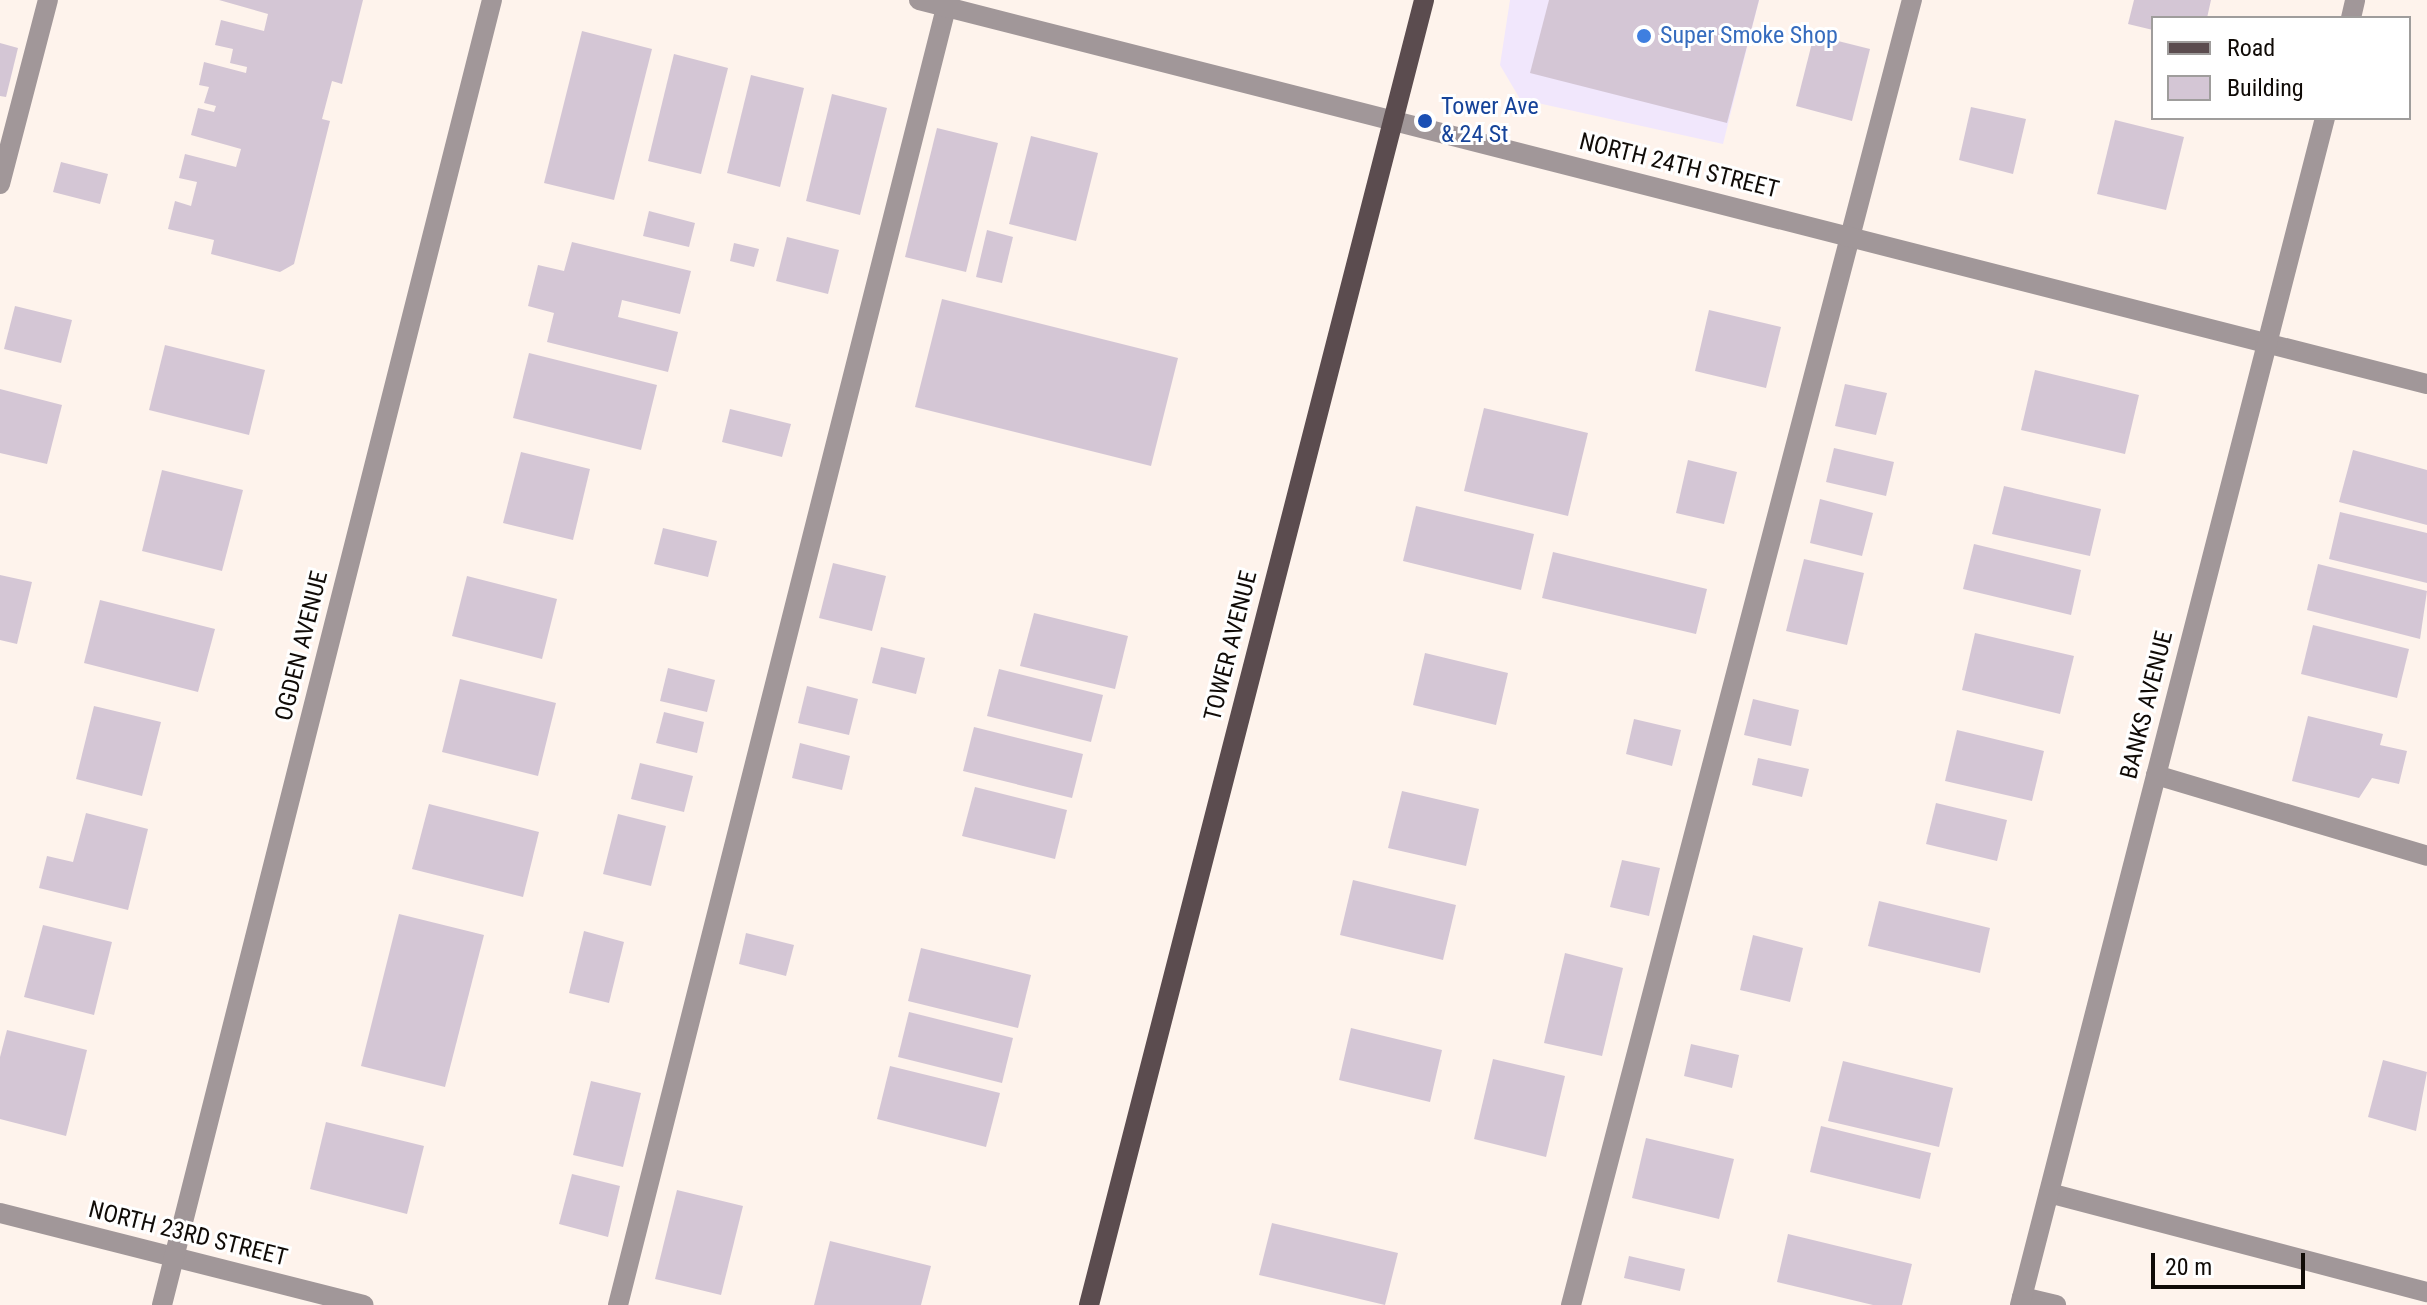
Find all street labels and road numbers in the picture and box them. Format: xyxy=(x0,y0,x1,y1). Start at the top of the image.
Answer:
street label: NORTH 24TH STREET xyxy=(1576,127,1782,205)
street label: OGDEN AVENUE xyxy=(270,568,334,724)
street label: TOWER AVENUE xyxy=(1198,568,1264,724)
street label: BANKS AVENUE xyxy=(2115,628,2179,782)
street label: NORTH 23RD STREET xyxy=(86,1195,290,1273)

